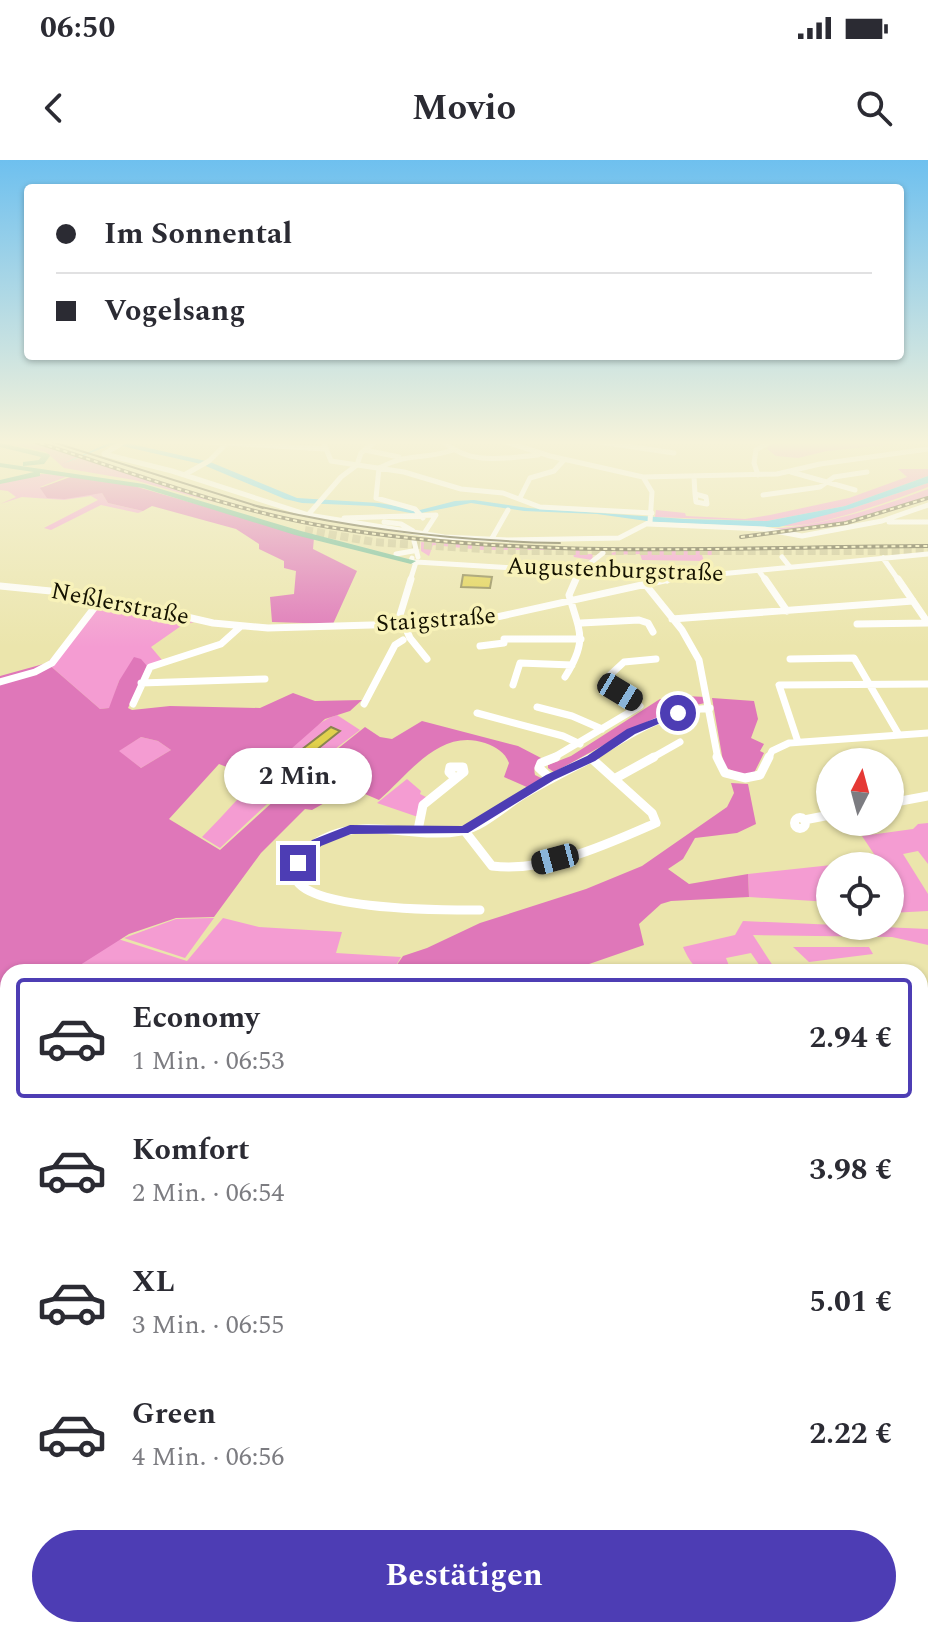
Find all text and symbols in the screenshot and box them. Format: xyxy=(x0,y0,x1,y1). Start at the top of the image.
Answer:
text: 06:50 xyxy=(40,5,115,51)
text: Movio xyxy=(412,81,516,136)
icon: back xyxy=(32,86,76,130)
icon: search xyxy=(852,86,896,130)
text: Im Sonnental xyxy=(104,211,292,257)
text: Vogelsang xyxy=(104,288,246,334)
street label: Augustenburgstraße xyxy=(506,548,724,592)
street label: Neßlerstraße xyxy=(48,573,192,635)
street label: Staigstraße xyxy=(375,598,497,642)
car xyxy=(593,669,647,715)
route start xyxy=(660,695,696,731)
callout: 2 Min. xyxy=(224,747,372,803)
north arrow xyxy=(816,748,904,836)
map controls xyxy=(816,748,904,940)
text: 2 Min. xyxy=(259,756,337,796)
car xyxy=(529,841,581,877)
route end xyxy=(280,845,316,881)
button: locate xyxy=(816,852,904,940)
text: Economy xyxy=(132,995,259,1041)
icon: car xyxy=(36,1002,108,1074)
text: 2.94 € xyxy=(809,1015,892,1061)
text: 1 Min. · 06:53 xyxy=(132,1041,284,1081)
text: Komfort xyxy=(132,1127,250,1173)
icon: car xyxy=(36,1134,108,1206)
text: 3.98 € xyxy=(809,1147,892,1193)
text: 2 Min. · 06:54 xyxy=(132,1173,284,1213)
text: XL xyxy=(132,1259,175,1305)
icon: car xyxy=(36,1266,108,1338)
text: 5.01 € xyxy=(809,1279,892,1325)
text: 3 Min. · 06:55 xyxy=(132,1305,284,1345)
text: Green xyxy=(132,1391,216,1437)
icon: car xyxy=(36,1398,108,1470)
text: 2.22 € xyxy=(809,1411,892,1457)
text: 4 Min. · 06:56 xyxy=(132,1437,284,1477)
button: Bestätigen xyxy=(32,1530,896,1622)

